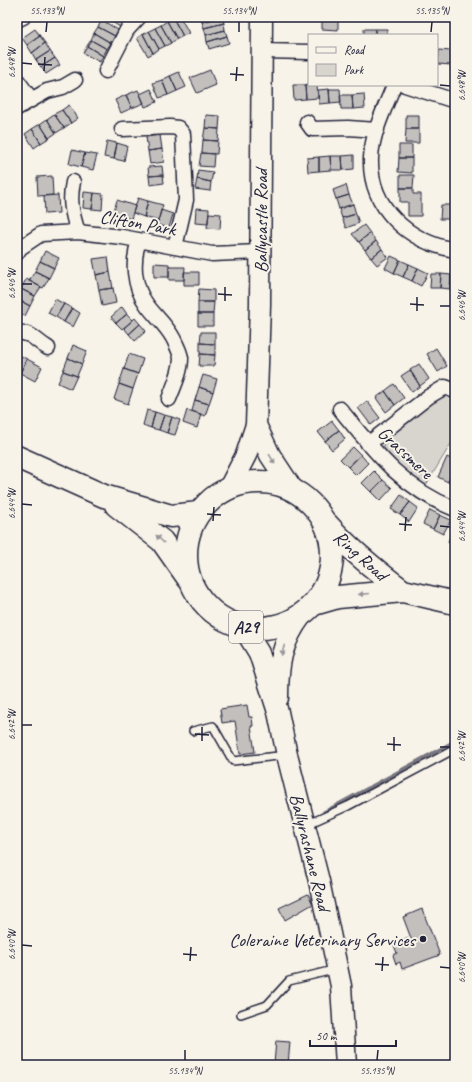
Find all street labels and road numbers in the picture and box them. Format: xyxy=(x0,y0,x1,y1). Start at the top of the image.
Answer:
street label: Ballycastle Road xyxy=(249,165,273,273)
street label: Clifton Park xyxy=(98,205,180,242)
street label: Grassmere xyxy=(373,421,439,486)
street label: Ring Road xyxy=(328,525,394,588)
road number: A29 xyxy=(229,611,263,643)
street label: Ballyrashane Road xyxy=(284,791,337,917)

